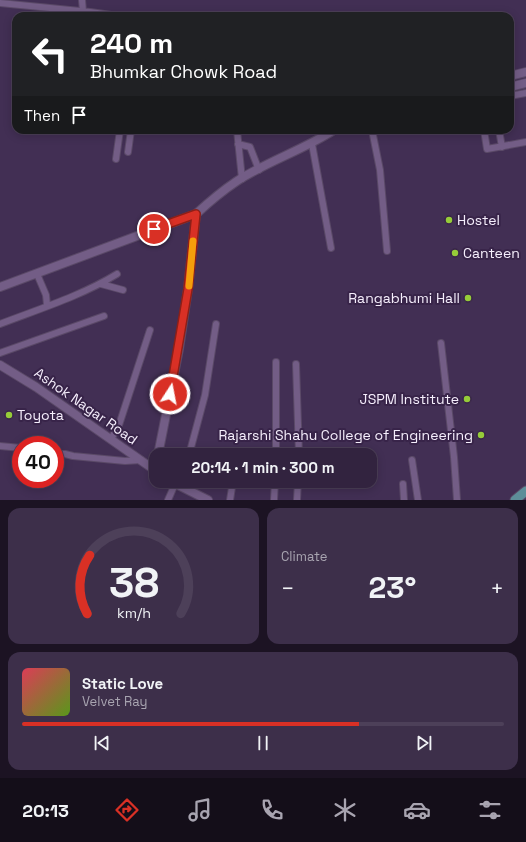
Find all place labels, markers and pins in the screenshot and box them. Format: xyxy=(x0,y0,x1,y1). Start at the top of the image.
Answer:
place label: Hostel xyxy=(457,211,500,229)
pin xyxy=(137,212,171,246)
marker: Hostel xyxy=(444,215,454,225)
place label: Canteen xyxy=(463,244,520,262)
marker: Canteen xyxy=(450,248,460,258)
place label: Rangabhumi Hall xyxy=(348,289,460,307)
marker: Rangabhumi Hall xyxy=(463,293,473,303)
place label: JSPM Institute xyxy=(359,390,459,408)
marker: JSPM Institute xyxy=(462,394,472,404)
place label: Toyota xyxy=(17,406,64,424)
marker: Toyota xyxy=(4,410,14,420)
place label: Rajarshi Shahu College of Engineering xyxy=(218,426,473,444)
marker: Rajarshi Shahu College of Engineering xyxy=(476,430,486,440)

